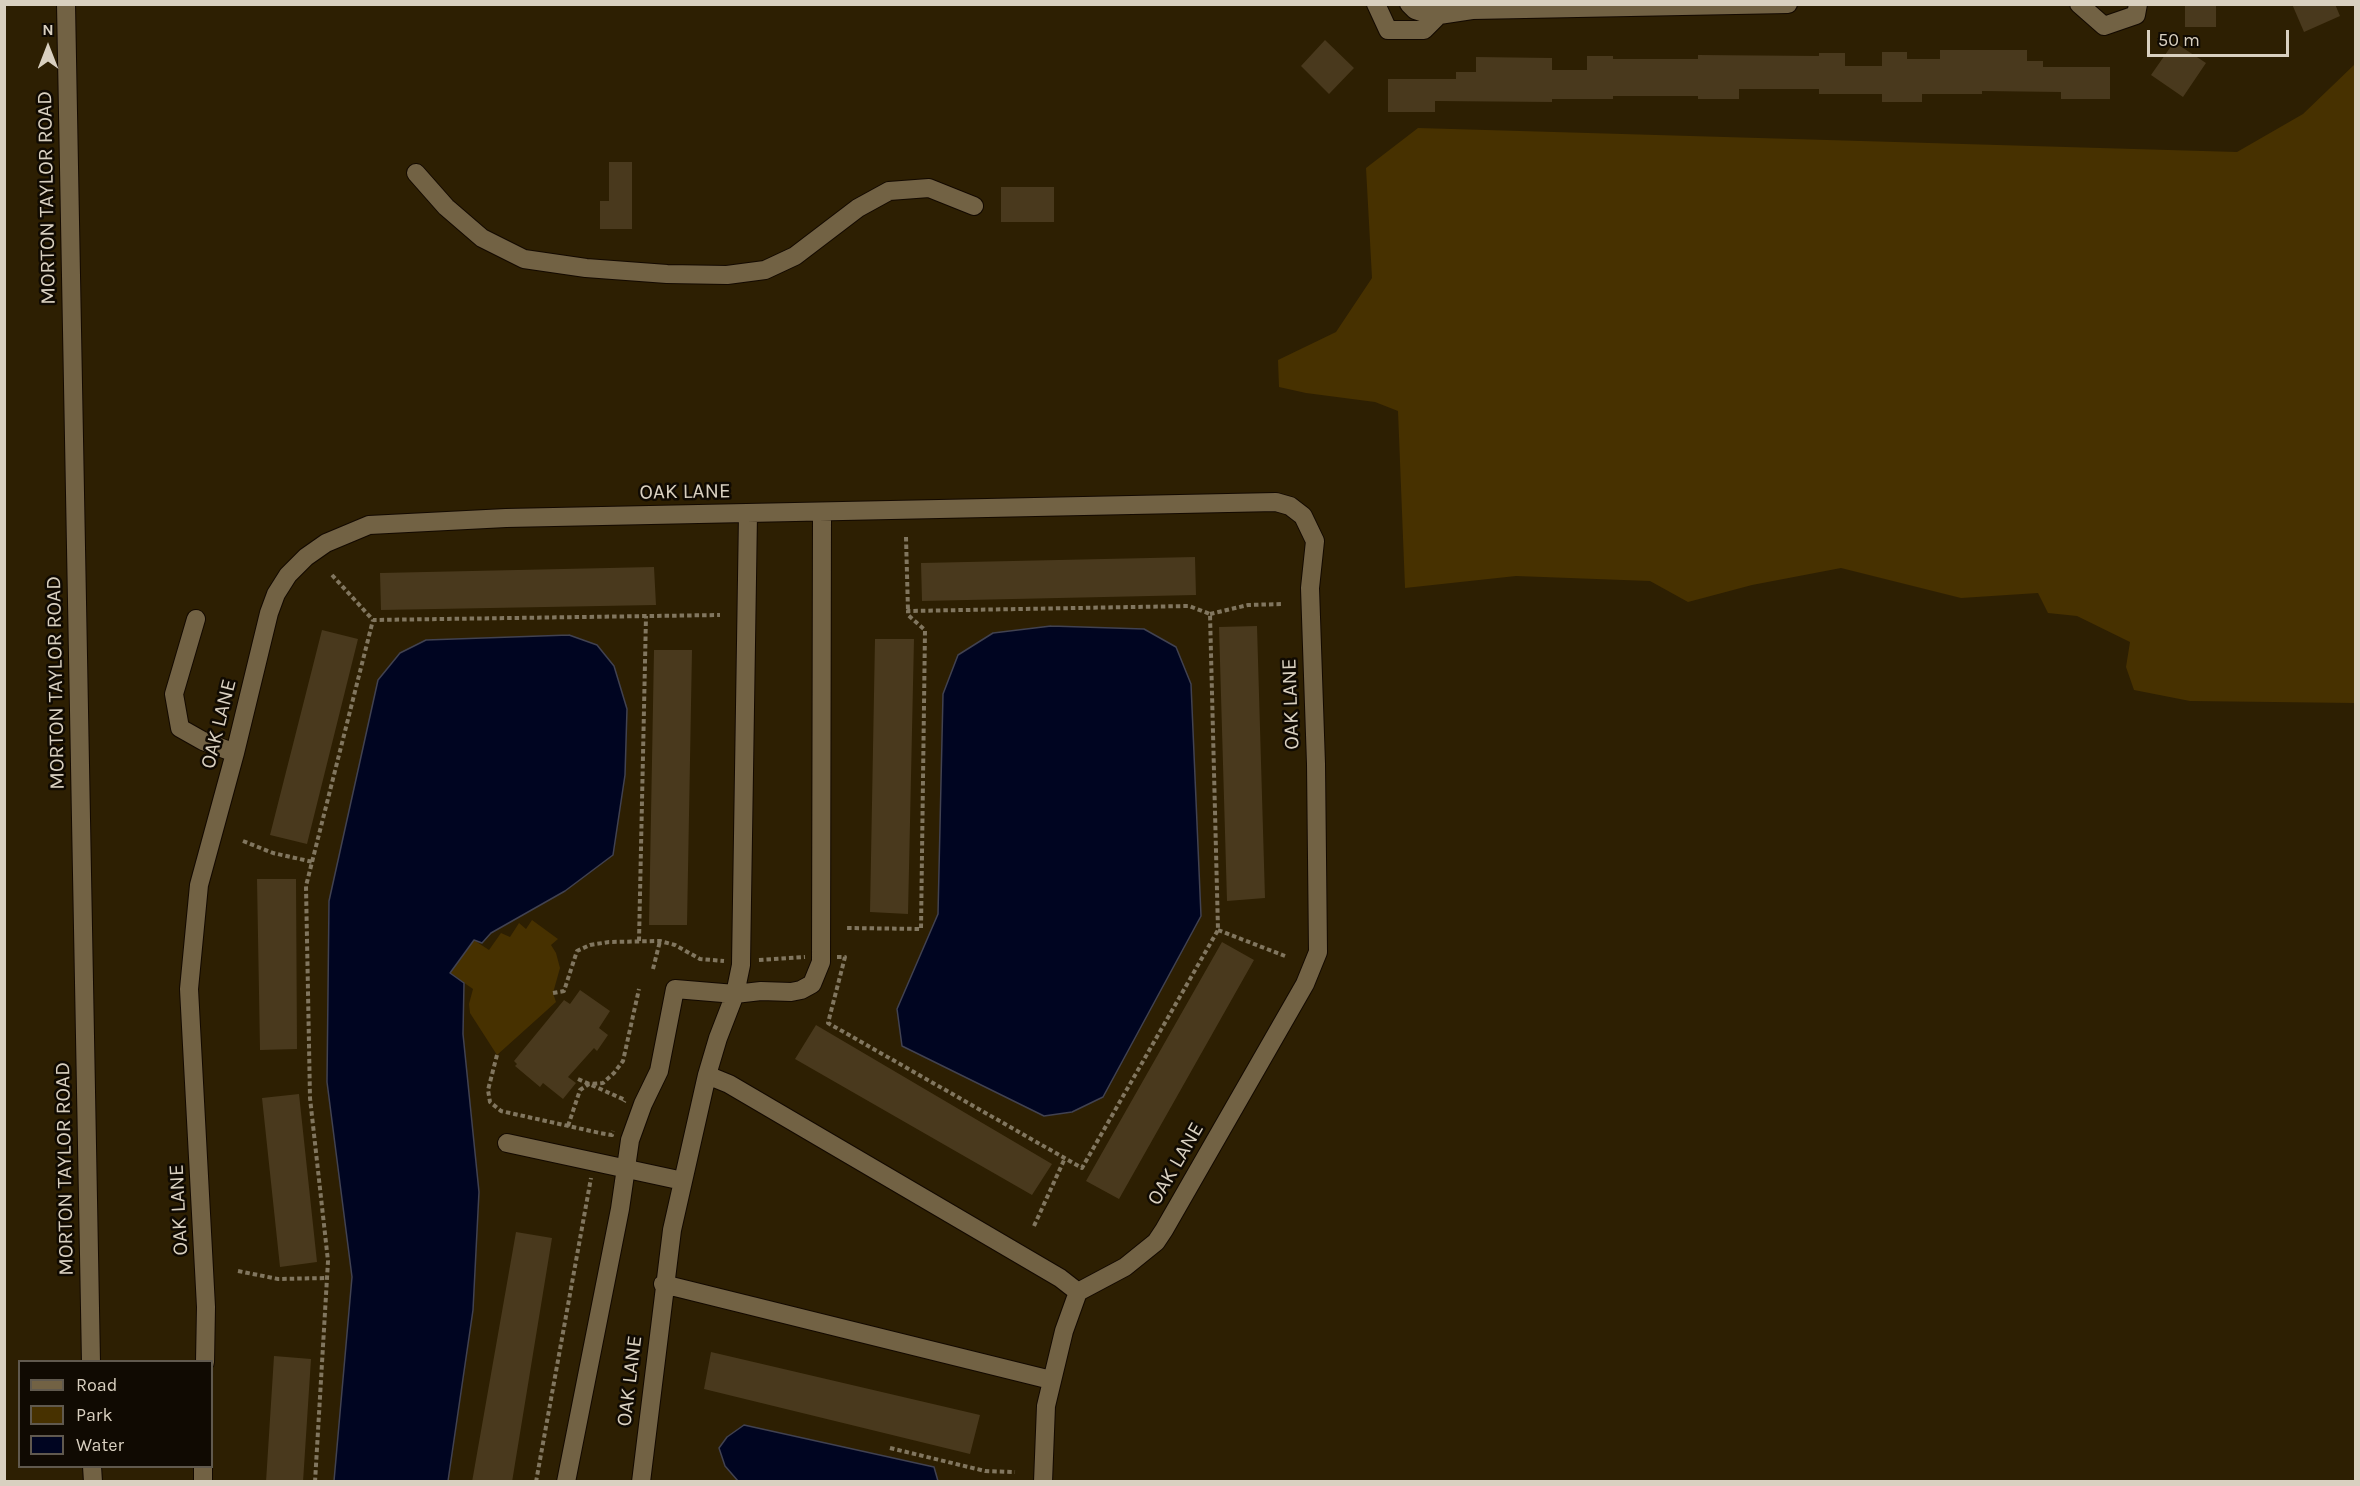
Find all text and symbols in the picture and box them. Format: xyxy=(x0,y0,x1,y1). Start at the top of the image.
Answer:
north arrow xyxy=(18,18,78,78)
scale bar xyxy=(2150,18,2292,56)
text: N xyxy=(42,20,54,39)
text: 50 m xyxy=(2158,29,2200,51)
street label: MORTON TAYLOR ROAD xyxy=(33,91,61,305)
street label: OAK LANE xyxy=(639,479,731,505)
street label: MORTON TAYLOR ROAD xyxy=(42,576,70,790)
street label: OAK LANE xyxy=(1277,658,1305,750)
street label: OAK LANE xyxy=(196,677,242,771)
street label: MORTON TAYLOR ROAD xyxy=(51,1062,79,1276)
street label: OAK LANE xyxy=(1142,1118,1210,1210)
street label: OAK LANE xyxy=(164,1164,194,1256)
street label: OAK LANE xyxy=(612,1334,648,1428)
legend xyxy=(18,1360,213,1468)
text: Road xyxy=(76,1374,117,1396)
text: Park xyxy=(76,1404,113,1426)
text: Water xyxy=(76,1434,124,1456)

